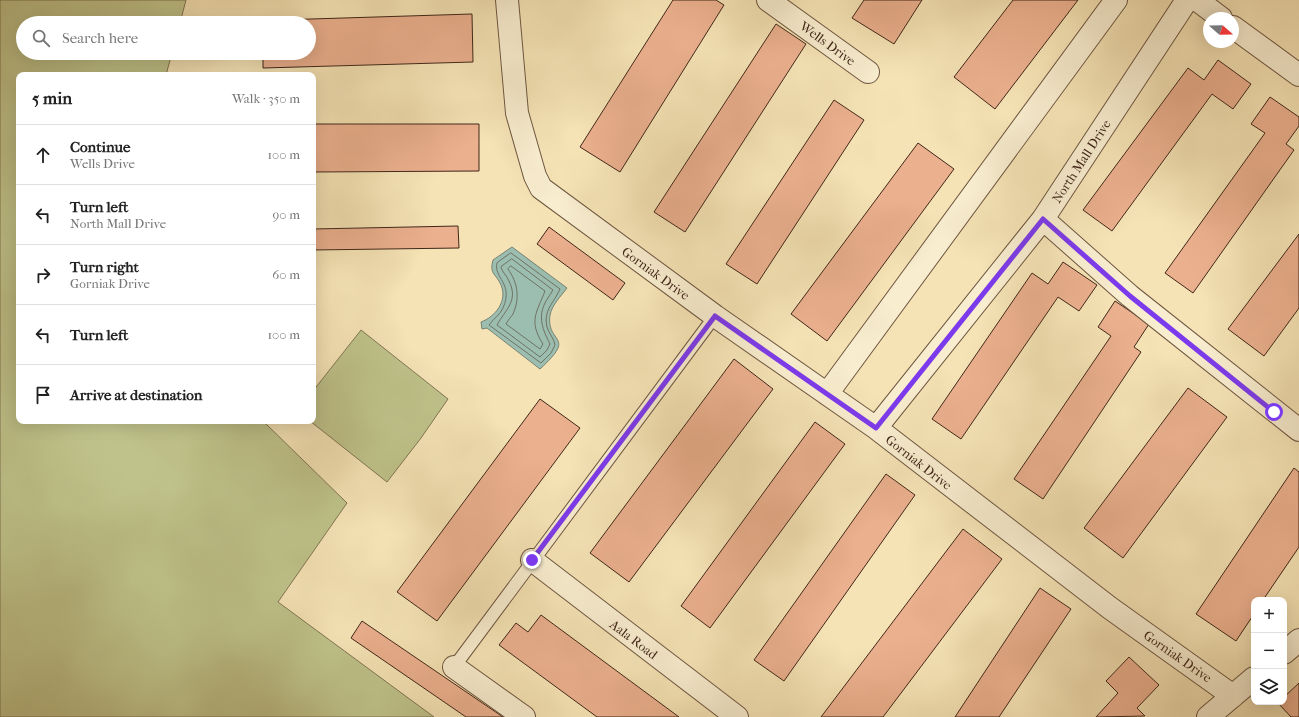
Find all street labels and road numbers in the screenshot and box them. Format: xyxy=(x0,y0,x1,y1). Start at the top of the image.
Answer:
street label: Wells Drive xyxy=(796,18,859,69)
street label: North Mall Drive xyxy=(1049,116,1114,206)
street label: Gorniak Drive xyxy=(619,244,693,303)
street label: Gorniak Drive xyxy=(883,432,955,493)
street label: Aala Road xyxy=(606,616,661,663)
street label: Gorniak Drive xyxy=(1141,627,1215,686)

